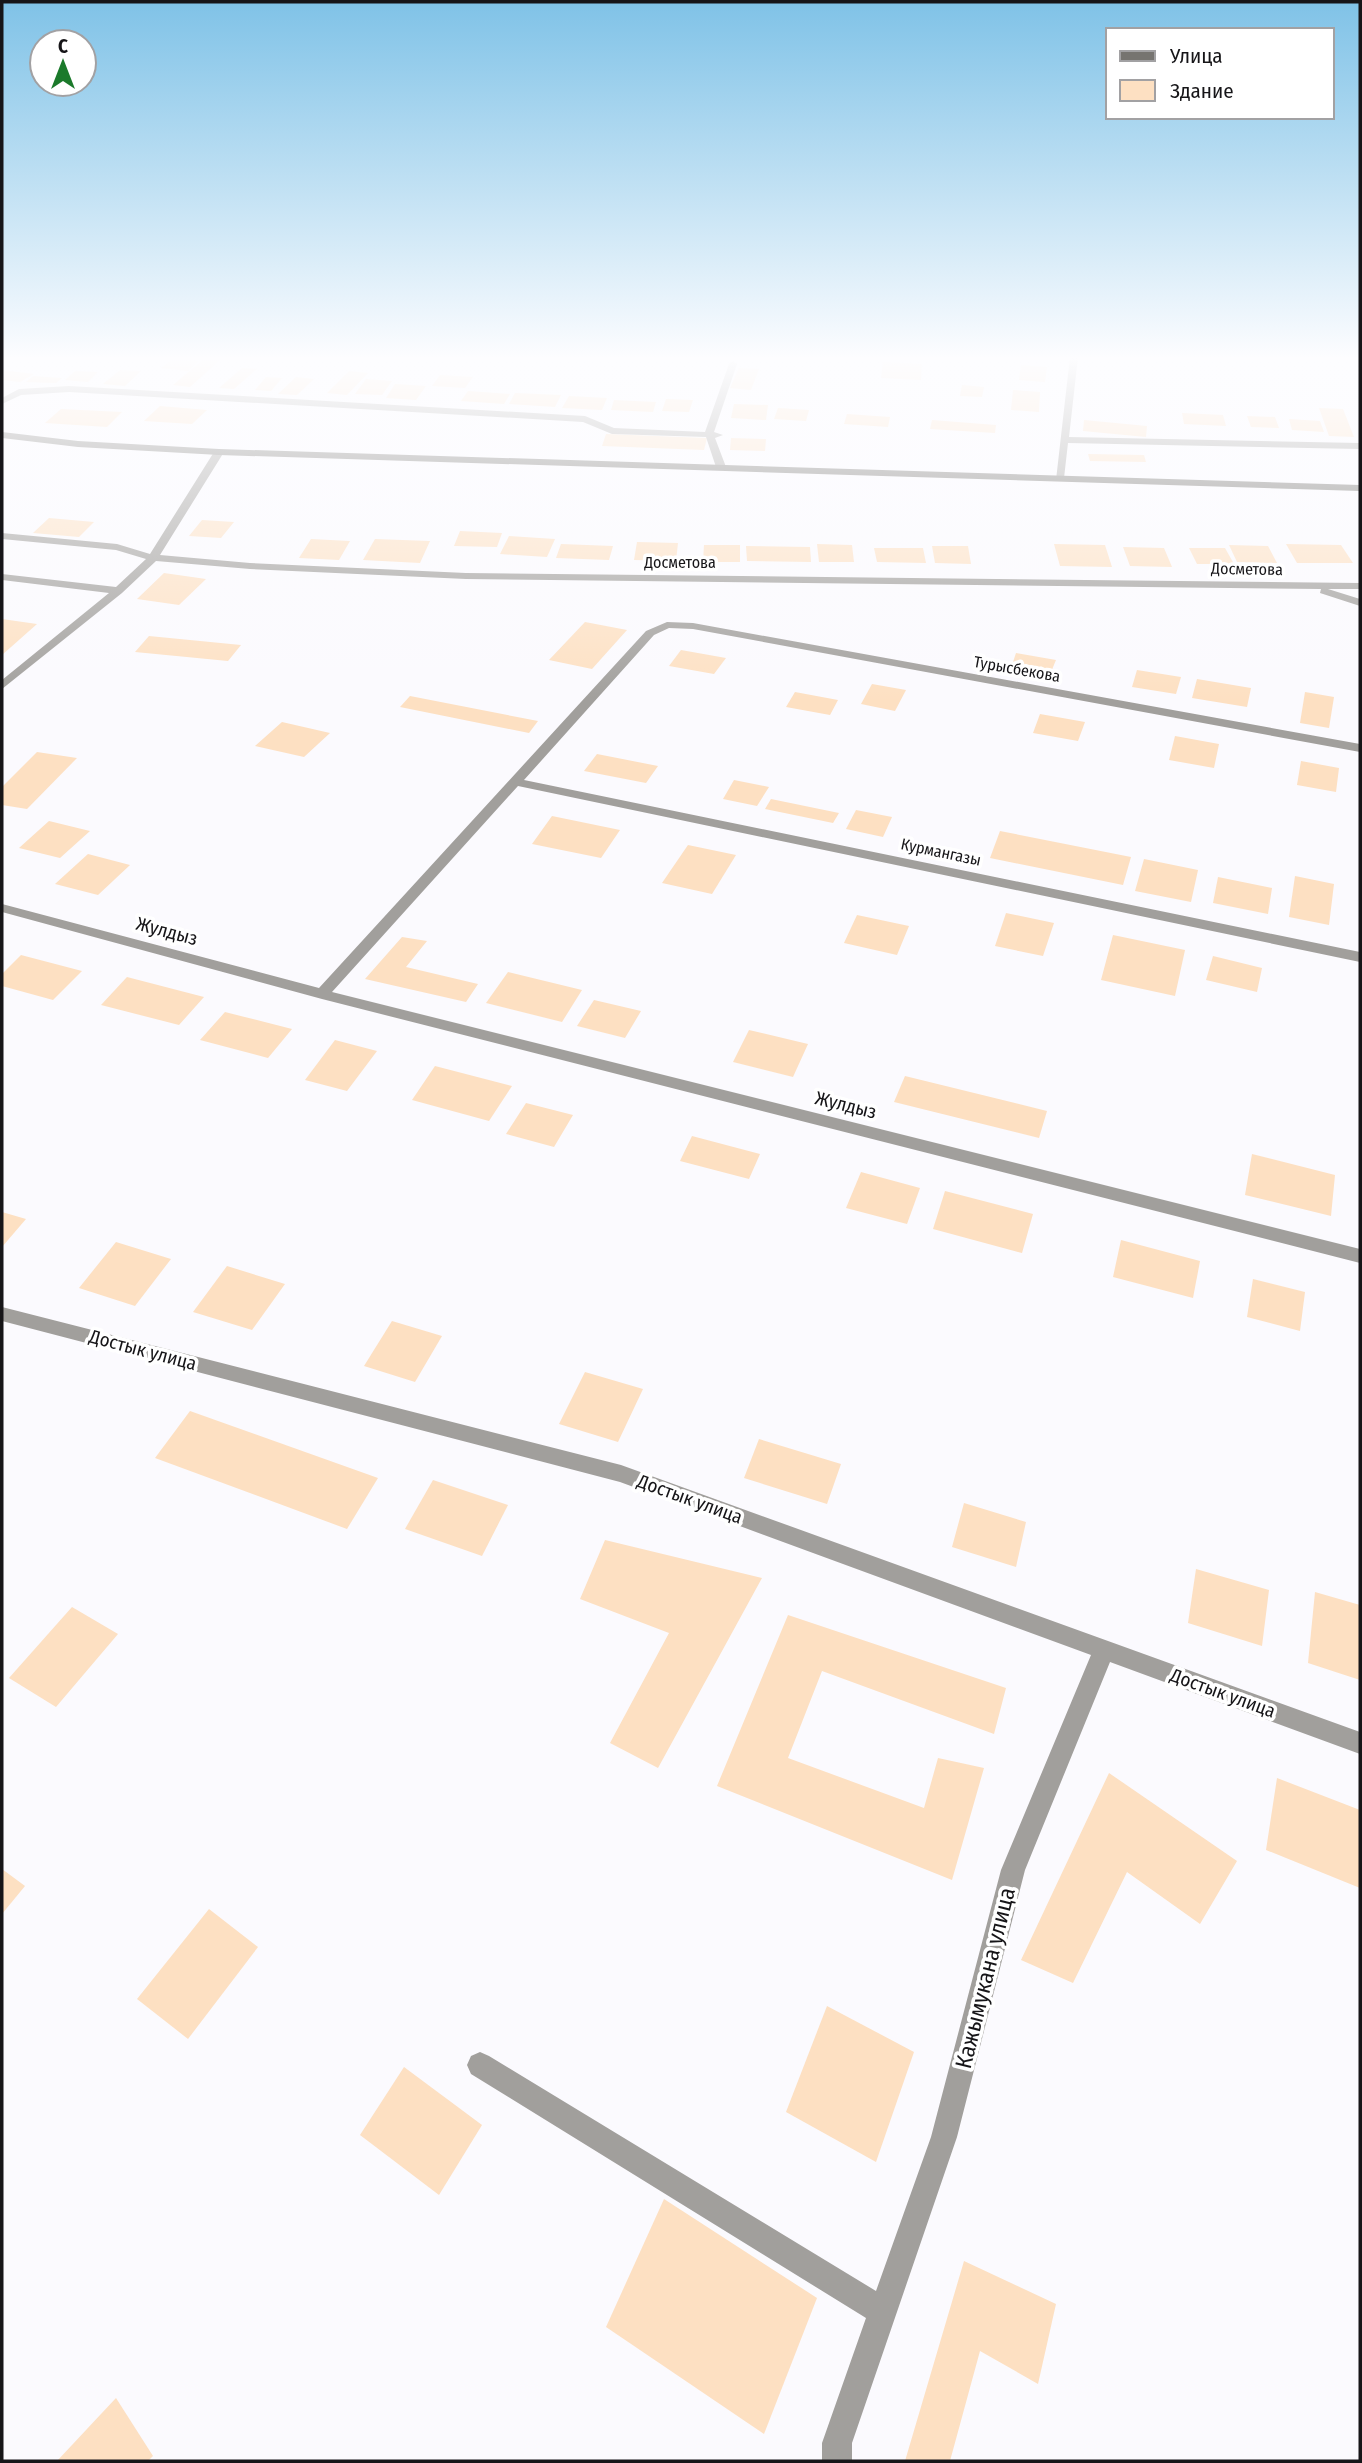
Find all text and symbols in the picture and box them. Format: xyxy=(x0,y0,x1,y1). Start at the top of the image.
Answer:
north arrow xyxy=(28,28,98,98)
legend xyxy=(1106,28,1334,119)
text: С xyxy=(58,35,68,58)
text: Улица xyxy=(1169,43,1223,69)
text: Здание xyxy=(1170,78,1234,104)
street label: Досметова xyxy=(643,553,716,572)
street label: Досметова xyxy=(1210,559,1283,579)
street label: Турысбекова xyxy=(972,652,1062,686)
street label: Курмангазы xyxy=(899,834,983,870)
street label: Жулдыз xyxy=(134,912,200,950)
street label: Жулдыз xyxy=(813,1086,879,1124)
street label: Достык улица xyxy=(86,1324,199,1375)
street label: Достык улица xyxy=(633,1469,746,1529)
street label: Достык улица xyxy=(1166,1663,1279,1723)
street label: Кажымукана улица xyxy=(949,1884,1021,2072)

